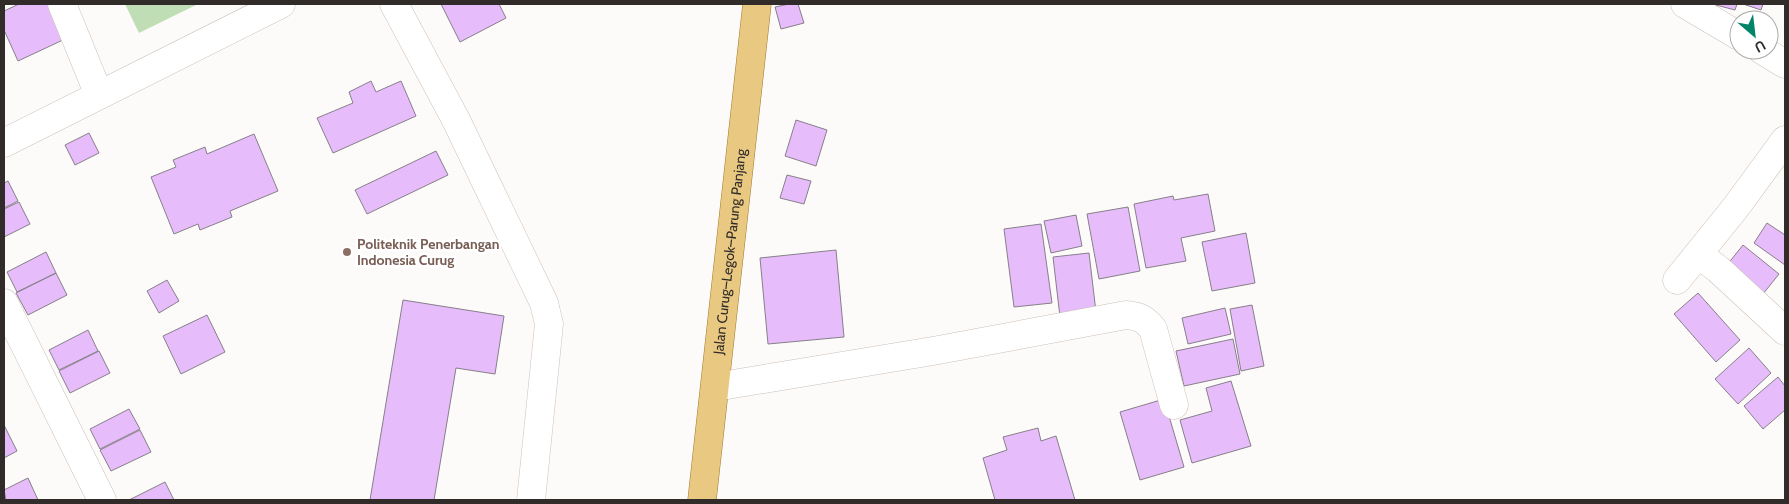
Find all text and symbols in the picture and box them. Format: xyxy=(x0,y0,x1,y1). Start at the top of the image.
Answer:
north arrow xyxy=(1729,10,1779,60)
text: U xyxy=(1751,36,1769,57)
street label: Jalan Curug–Legok–Parung Panjang xyxy=(709,147,750,356)
place label: Politeknik Penerbangan Indonesia Curug xyxy=(357,235,499,269)
marker: Politeknik Penerbangan Indonesia Curug xyxy=(341,246,353,258)

